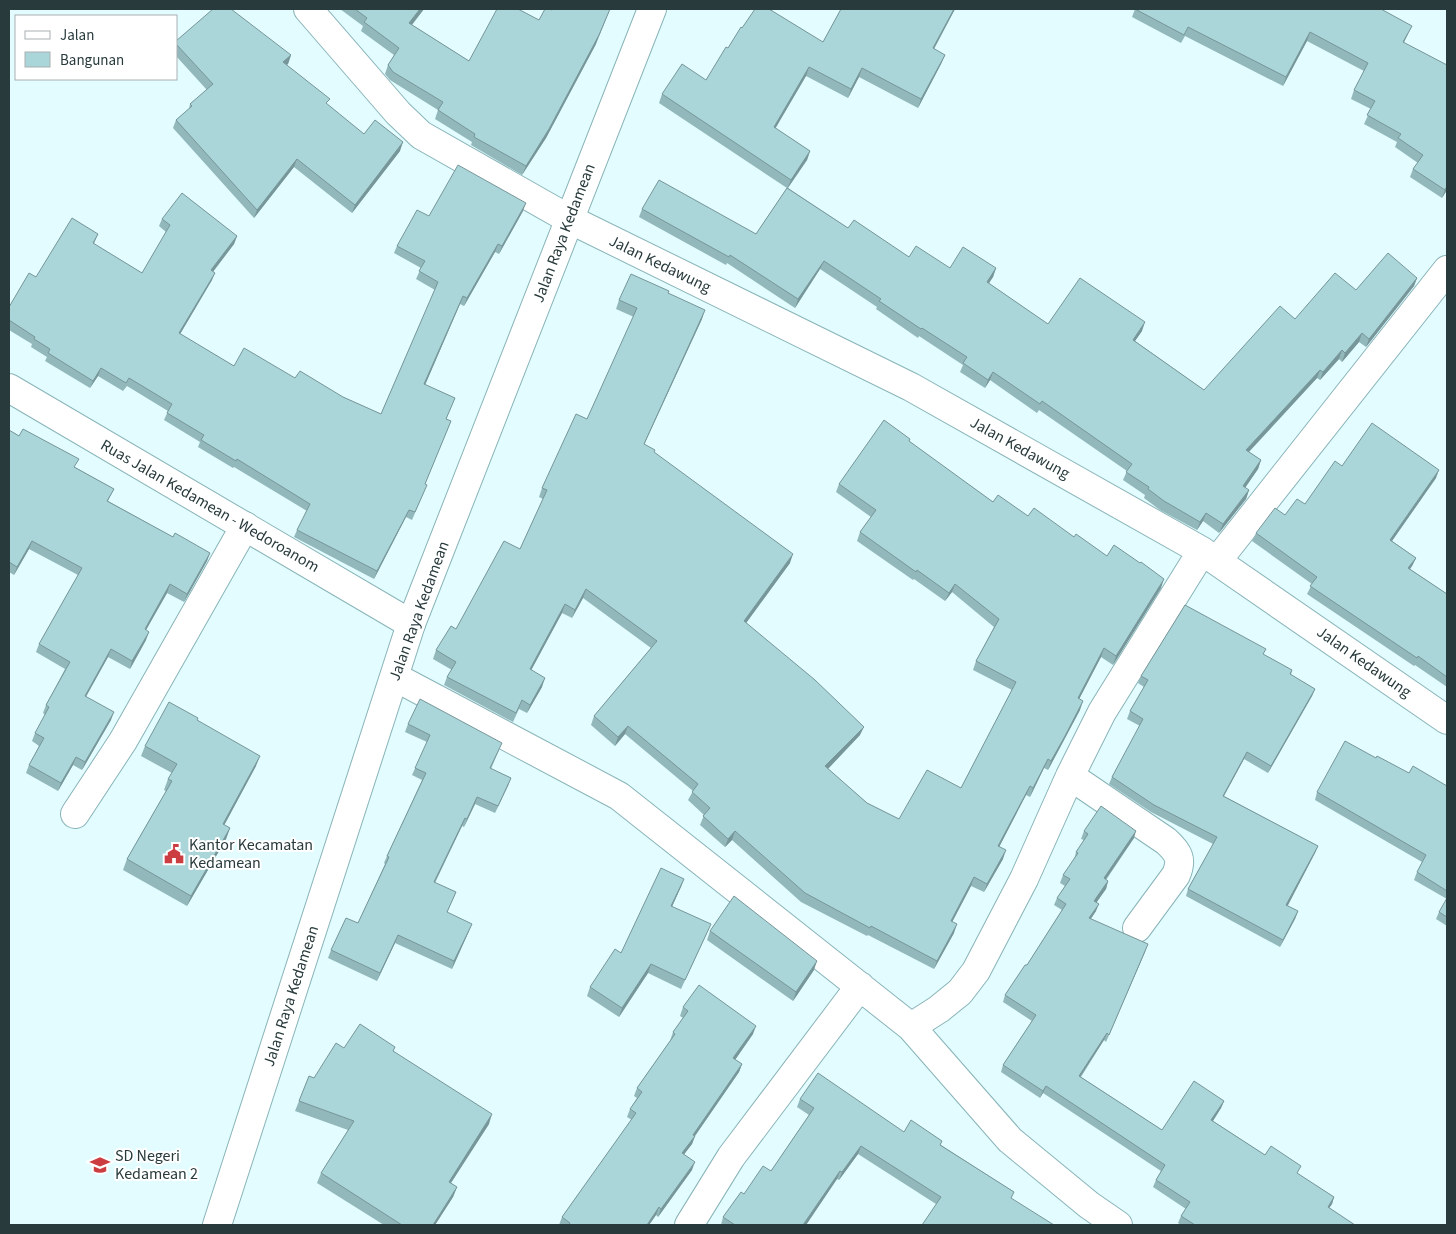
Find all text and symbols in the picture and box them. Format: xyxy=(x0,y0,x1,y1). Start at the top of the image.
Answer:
legend xyxy=(15,15,178,80)
text: Jalan xyxy=(60,25,94,46)
text: Bangunan xyxy=(60,50,124,71)
street label: Jalan Raya Kedamean xyxy=(527,160,601,306)
street label: Jalan Kedawung xyxy=(605,230,715,298)
street label: Jalan Kedawung xyxy=(966,412,1074,484)
street label: Ruas Jalan Kedamean - Wedoroanom xyxy=(96,434,324,578)
street label: Jalan Raya Kedamean xyxy=(383,538,455,684)
street label: Jalan Kedawung xyxy=(1312,621,1416,703)
place label: Kantor Kecamatan Kedamean xyxy=(189,834,313,874)
public building icon: Kantor Kecamatan Kedamean xyxy=(163,843,185,865)
street label: Jalan Raya Kedamean xyxy=(258,923,324,1069)
place label: SD Negeri Kedamean 2 xyxy=(115,1145,198,1185)
school or university icon: SD Negeri Kedamean 2 xyxy=(89,1154,111,1176)

